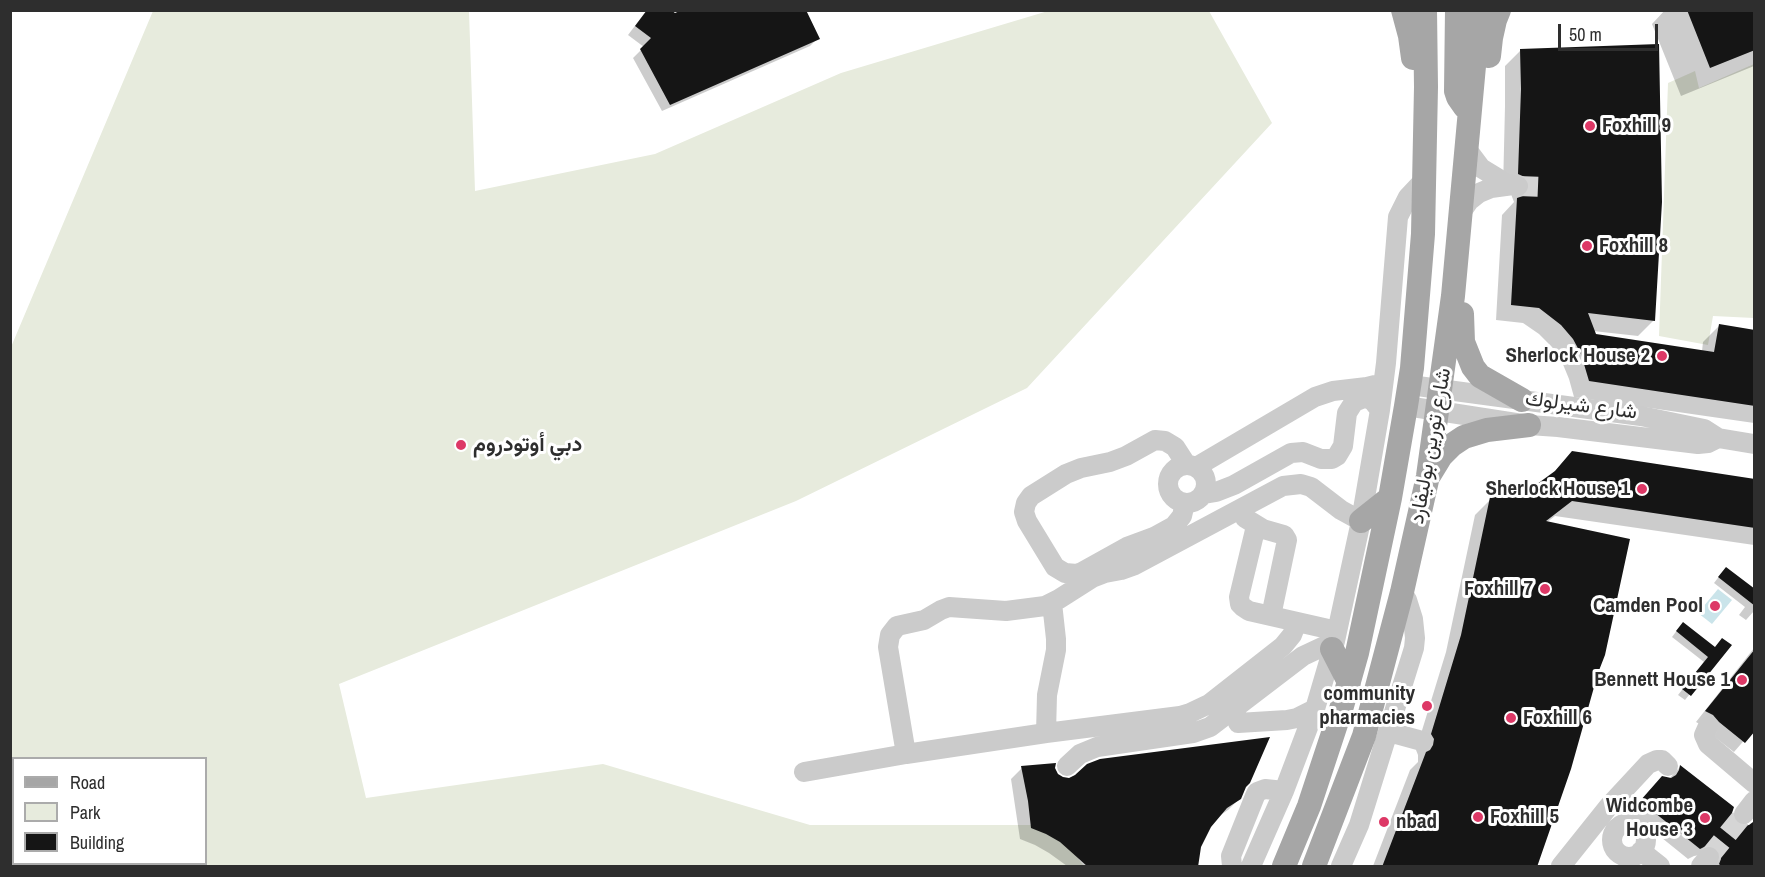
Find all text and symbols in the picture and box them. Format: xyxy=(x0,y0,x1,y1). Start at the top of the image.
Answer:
scale bar xyxy=(1561,12,1662,50)
text: 50 m xyxy=(1569,22,1602,47)
place label: Foxhill 9 xyxy=(1602,113,1671,139)
marker: Foxhill 9 xyxy=(1583,119,1597,133)
place label: Foxhill 8 xyxy=(1599,233,1668,259)
marker: Foxhill 8 xyxy=(1580,239,1594,253)
place label: Sherlock House 2 xyxy=(1505,343,1650,369)
marker: Sherlock House 2 xyxy=(1655,349,1669,363)
street label: شارع تورين بوليفارد xyxy=(1405,366,1457,526)
street label: شارع شيرلوك xyxy=(1524,387,1638,425)
place label: دبي أوتودروم xyxy=(473,432,582,458)
marker: دبي أوتودروم xyxy=(454,438,468,452)
place label: Sherlock House 1 xyxy=(1485,476,1630,502)
marker: Sherlock House 1 xyxy=(1635,482,1649,496)
place label: Foxhill 7 xyxy=(1464,576,1533,602)
marker: Foxhill 7 xyxy=(1538,582,1552,596)
place label: Camden Pool xyxy=(1593,593,1703,619)
marker: Camden Pool xyxy=(1708,599,1722,613)
place label: Bennett House 1 xyxy=(1594,667,1730,693)
marker: Bennett House 1 xyxy=(1735,673,1749,687)
place label: community pharmacies xyxy=(1319,681,1415,731)
marker: community pharmacies xyxy=(1420,699,1434,713)
place label: Foxhill 6 xyxy=(1523,705,1592,731)
marker: Foxhill 6 xyxy=(1504,711,1518,725)
legend xyxy=(12,757,207,865)
text: Road xyxy=(70,770,105,795)
place label: Widcombe House 3 xyxy=(1606,793,1693,843)
text: Park xyxy=(70,800,100,825)
place label: Foxhill 5 xyxy=(1490,804,1559,830)
place label: nbad xyxy=(1396,809,1437,835)
marker: Foxhill 5 xyxy=(1471,810,1485,824)
marker: Widcombe House 3 xyxy=(1698,811,1712,825)
marker: nbad xyxy=(1377,815,1391,829)
text: Building xyxy=(70,830,124,855)

